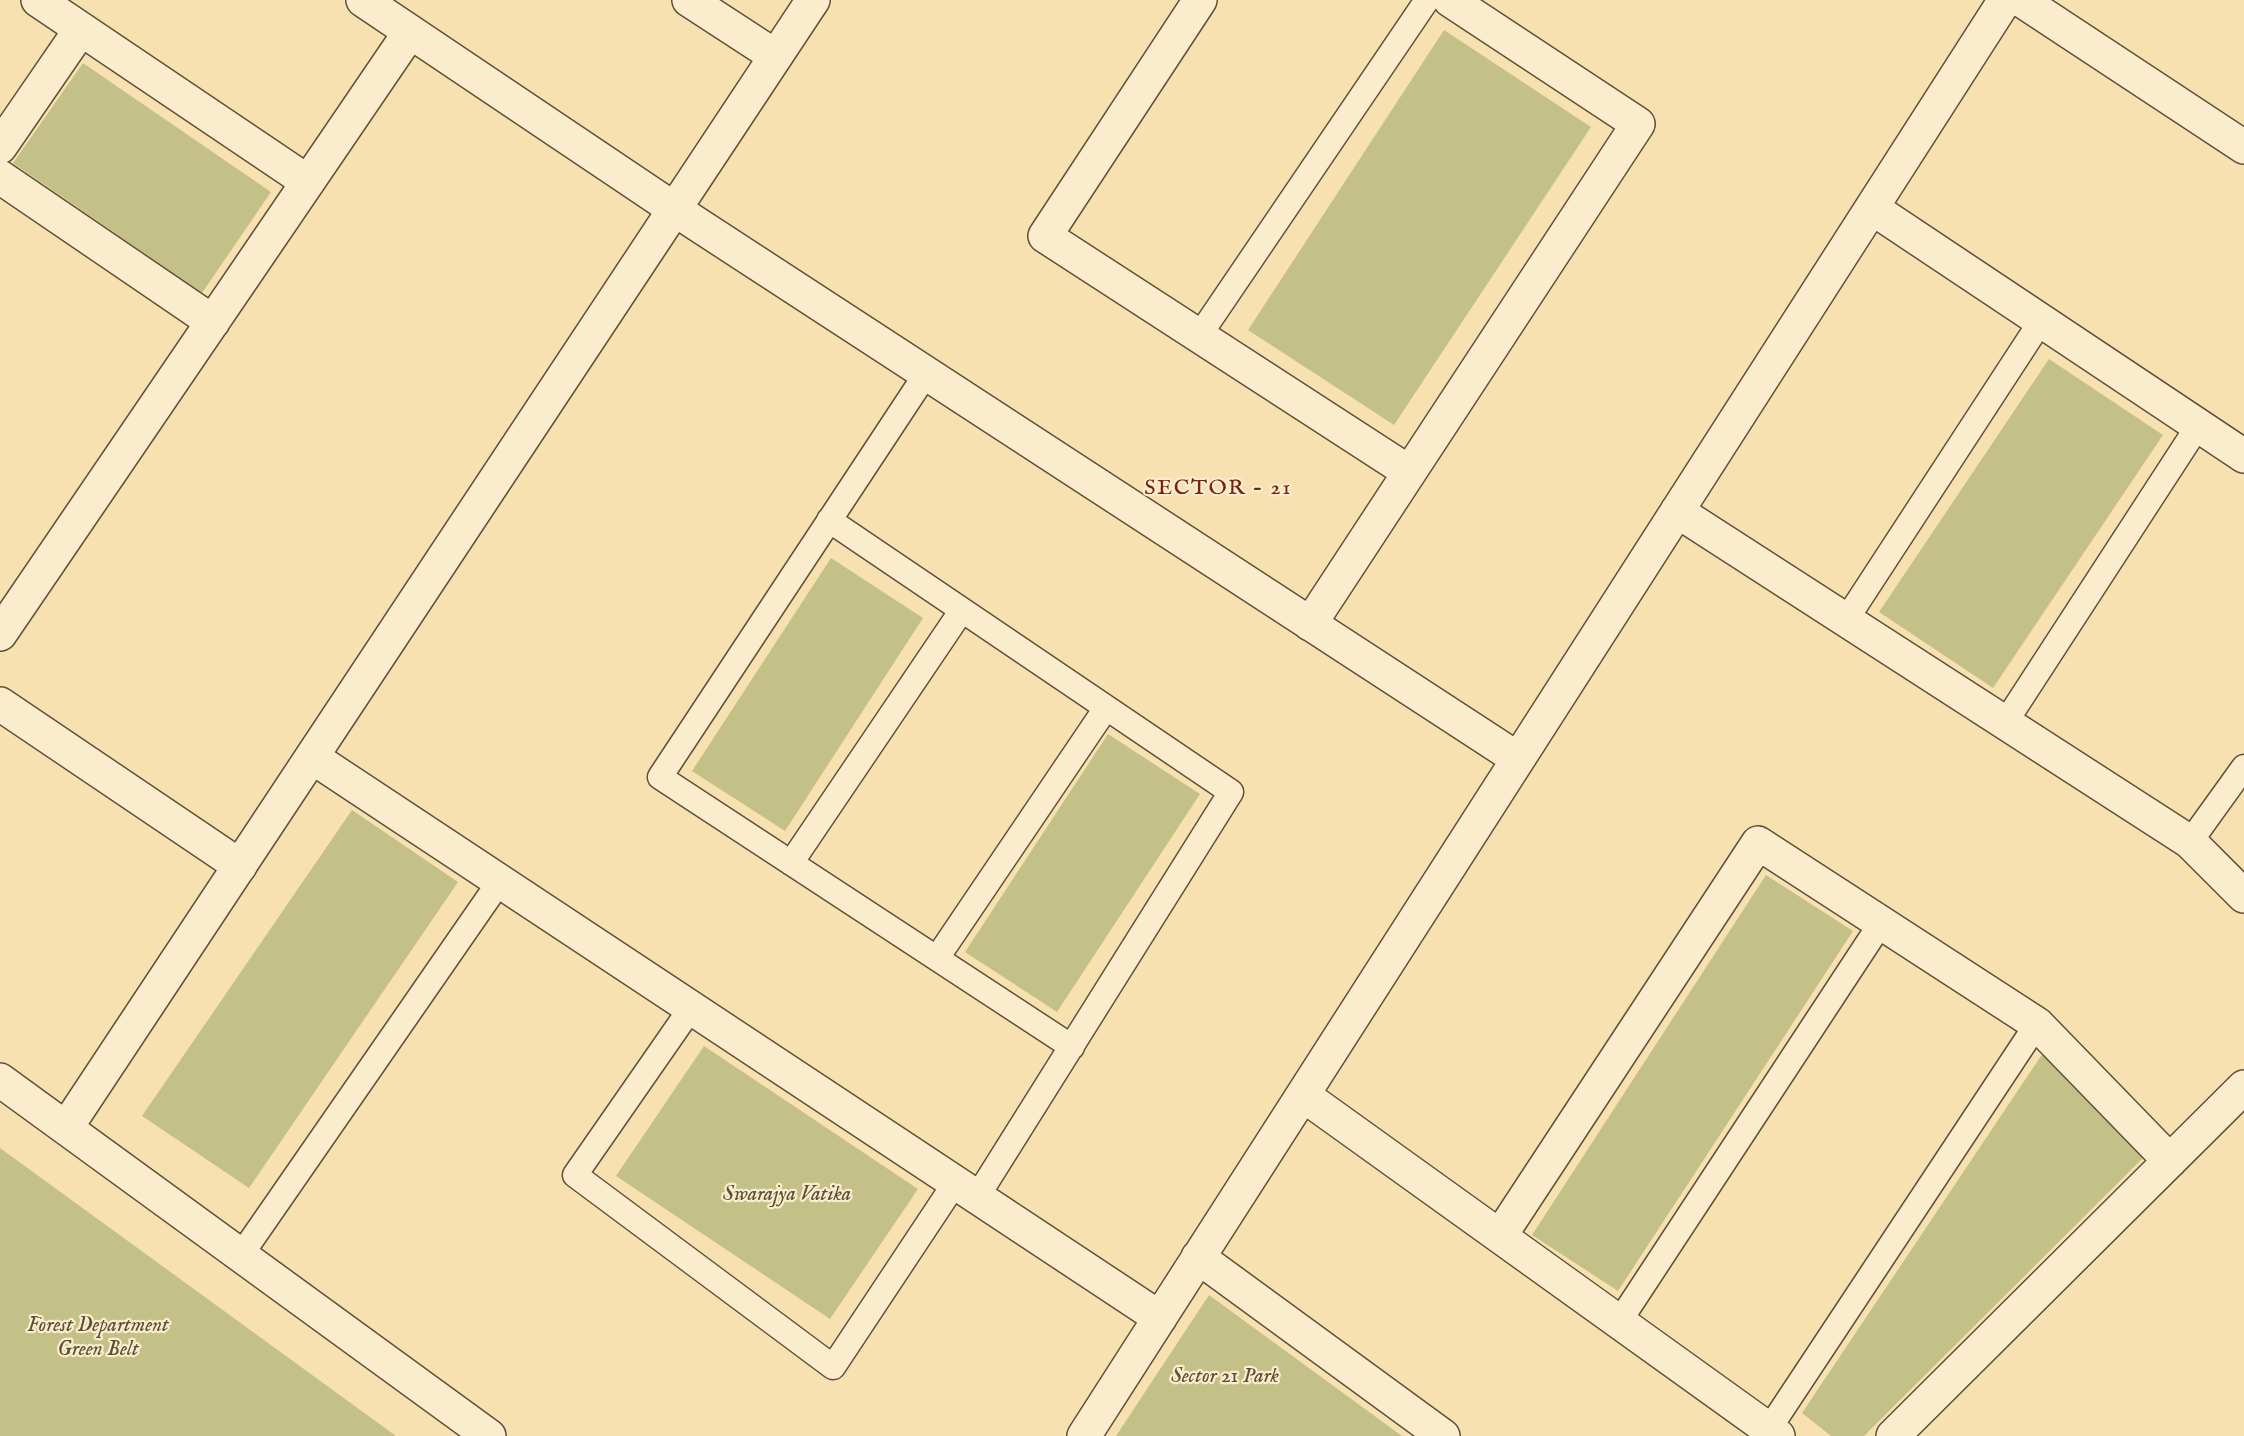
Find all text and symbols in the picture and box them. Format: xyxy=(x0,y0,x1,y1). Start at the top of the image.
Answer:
district label: SECTOR - 21 xyxy=(1144,476,1292,502)
park label: Swarajya Vatika xyxy=(723,1183,851,1209)
park label: Forest Department Green Belt xyxy=(27,1314,169,1364)
park label: Sector 21 Park xyxy=(1171,1365,1279,1391)

